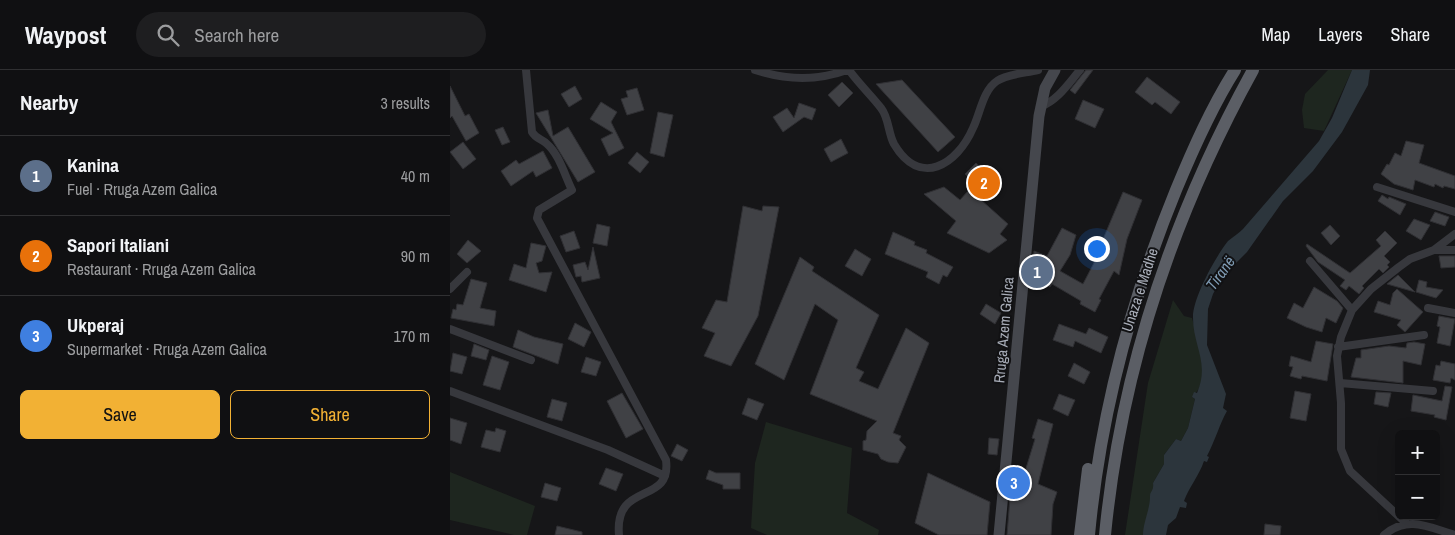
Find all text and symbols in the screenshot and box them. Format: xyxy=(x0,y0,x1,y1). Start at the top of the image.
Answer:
search box xyxy=(136,12,486,57)
text: Waypost xyxy=(25,19,106,51)
icon: search xyxy=(154,21,182,49)
text: Search here xyxy=(194,22,279,48)
text: Map xyxy=(1262,22,1290,47)
text: Layers xyxy=(1318,22,1363,47)
text: Share xyxy=(1391,22,1430,47)
text: Nearby xyxy=(20,88,78,117)
text: 3 results xyxy=(380,92,430,114)
text: Kanina xyxy=(67,152,119,178)
pin: 2 xyxy=(968,164,1000,202)
text: 1 xyxy=(32,165,40,187)
text: 40 m xyxy=(401,165,430,187)
text: Fuel · Rruga Azem Galica xyxy=(67,178,217,200)
text: Sapori Italiani xyxy=(67,232,169,258)
your location xyxy=(1084,236,1110,262)
text: 2 xyxy=(32,245,40,267)
text: 90 m xyxy=(401,245,430,267)
street label: Unaza e Madhe xyxy=(1116,245,1163,334)
water label: Tiranë xyxy=(1200,251,1240,295)
pin: 1 xyxy=(1021,253,1053,291)
text: Restaurant · Rruga Azem Galica xyxy=(67,258,256,280)
street label: Rruga Azem Galica xyxy=(988,276,1019,384)
text: Ukperaj xyxy=(67,312,124,338)
text: 3 xyxy=(32,325,40,347)
text: 170 m xyxy=(394,325,430,347)
text: Supermarket · Rruga Azem Galica xyxy=(67,338,267,360)
button: Save xyxy=(20,390,220,439)
button: Share xyxy=(230,390,430,439)
map controls xyxy=(1395,430,1440,520)
button: + xyxy=(1395,430,1440,475)
pin: 3 xyxy=(998,464,1030,502)
button: − xyxy=(1395,475,1440,520)

